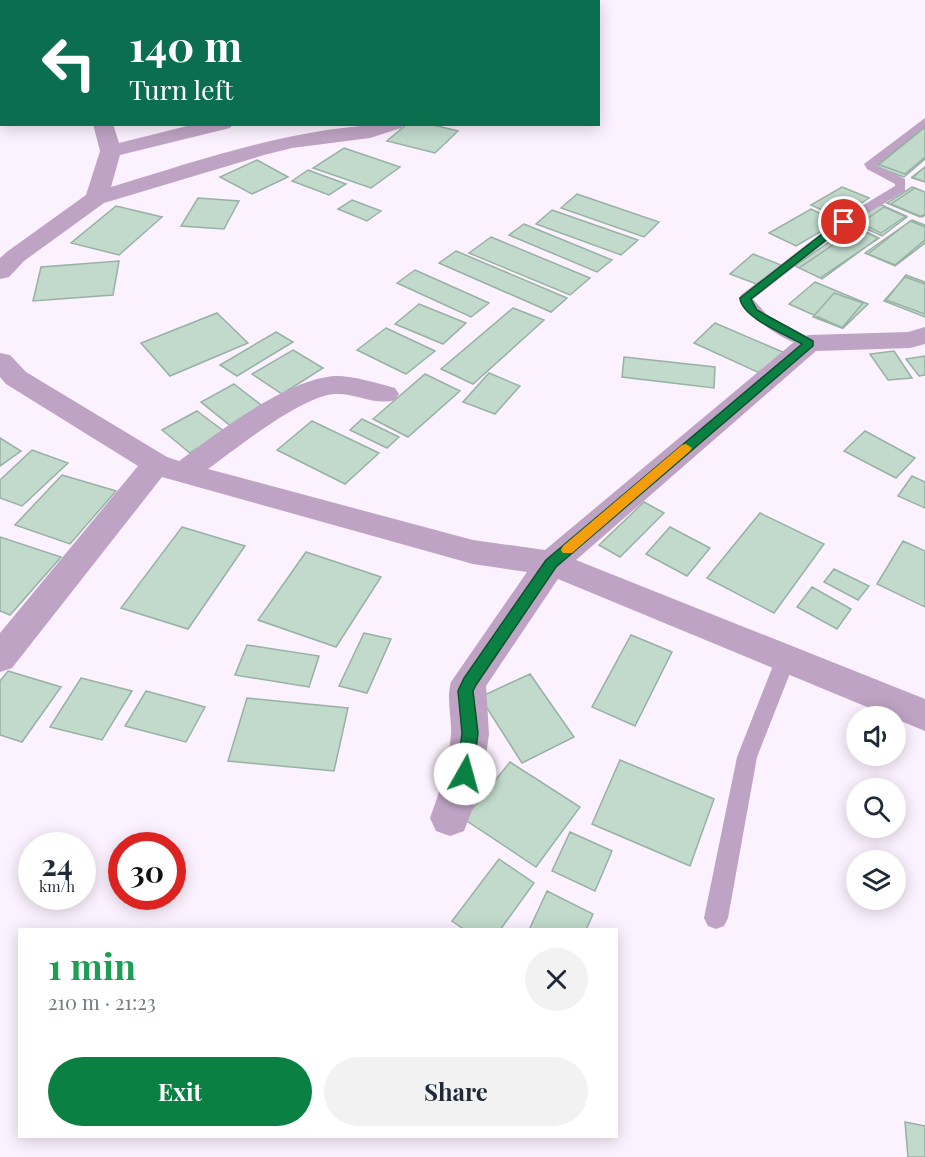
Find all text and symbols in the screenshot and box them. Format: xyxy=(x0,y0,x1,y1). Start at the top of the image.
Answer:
text: 140 m xyxy=(129,17,242,73)
icon: left xyxy=(30,24,108,102)
text: Turn left xyxy=(129,71,233,107)
pin xyxy=(818,196,869,247)
icon: arrive xyxy=(827,205,860,238)
map controls xyxy=(846,706,906,910)
button: sound xyxy=(846,706,906,766)
position arrow xyxy=(433,742,497,806)
button: search xyxy=(846,778,906,838)
speed limit sign: 30 xyxy=(108,832,186,910)
text: 24 xyxy=(41,844,73,884)
button: layers xyxy=(846,850,906,910)
text: km/h xyxy=(39,876,75,896)
text: 1 min xyxy=(48,941,136,989)
button: close xyxy=(525,948,588,1011)
text: 210 m · 21:23 xyxy=(48,988,156,1015)
button: Exit xyxy=(48,1057,312,1126)
button: Share xyxy=(324,1057,588,1126)

